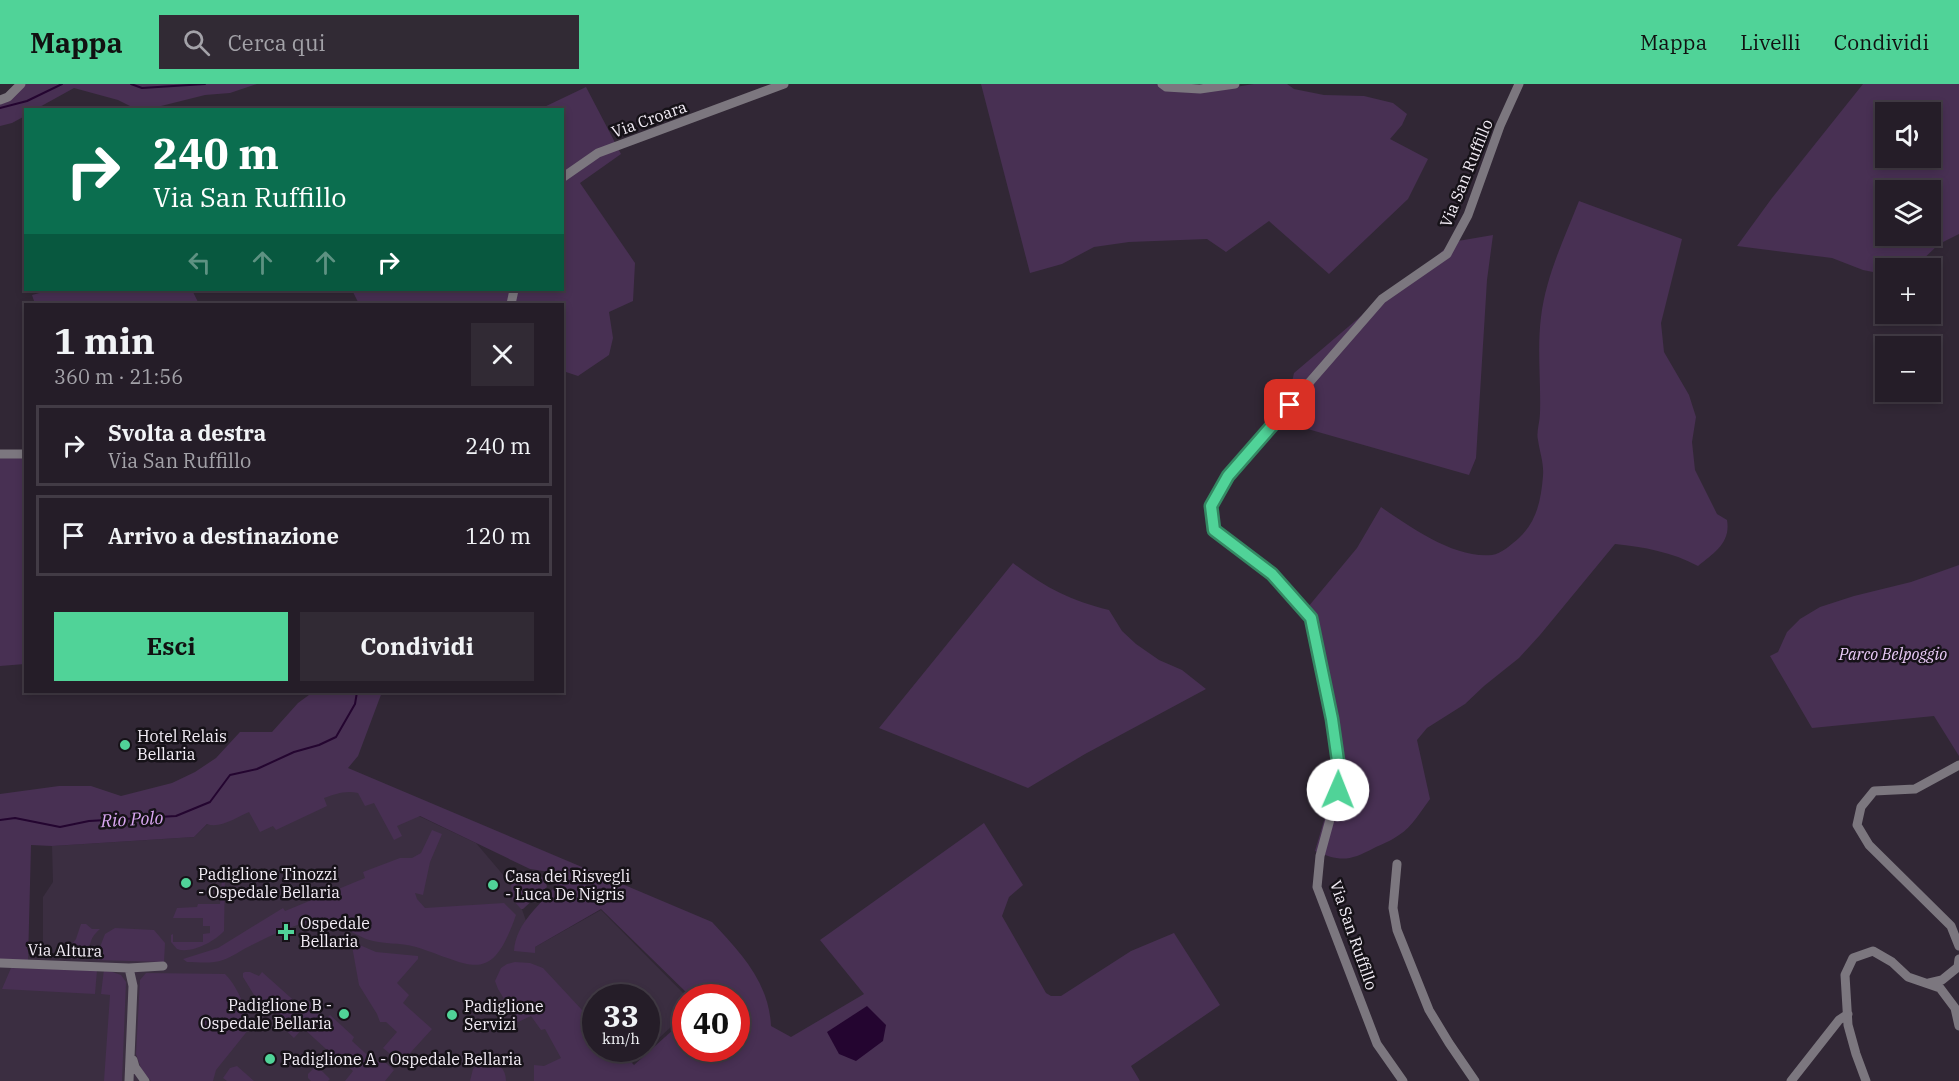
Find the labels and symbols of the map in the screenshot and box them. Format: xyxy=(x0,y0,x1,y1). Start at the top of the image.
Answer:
street label: Via Croara xyxy=(609,96,690,142)
street label: Via San Ruffillo xyxy=(1435,116,1497,230)
pin xyxy=(1264,379,1315,430)
park label: Parco Belpoggio xyxy=(1838,644,1947,664)
place label: Hotel Relais Bellaria xyxy=(137,726,227,764)
marker: Hotel Relais Bellaria xyxy=(118,738,132,752)
position arrow xyxy=(1306,758,1370,822)
water label: Rio Polo xyxy=(99,806,164,832)
place label: Padiglione Tinozzi - Ospedale Bellaria xyxy=(198,864,340,902)
place label: Casa dei Risvegli - Luca De Nigris xyxy=(505,866,630,904)
marker: Padiglione Tinozzi - Ospedale Bellaria xyxy=(179,876,193,890)
marker: Casa dei Risvegli - Luca De Nigris xyxy=(486,878,500,892)
street label: Via San Ruffillo xyxy=(1326,878,1382,992)
place label: Ospedale Bellaria xyxy=(300,913,370,951)
marker: Ospedale Bellaria xyxy=(277,923,295,941)
street label: Via Altura xyxy=(27,939,103,961)
speed limit sign: 40 xyxy=(672,984,750,1062)
place label: Padiglione B - Ospedale Bellaria xyxy=(200,995,332,1033)
place label: Padiglione Servizi xyxy=(464,996,544,1034)
marker: Padiglione B - Ospedale Bellaria xyxy=(337,1007,351,1021)
marker: Padiglione Servizi xyxy=(445,1008,459,1022)
place label: Padiglione A - Ospedale Bellaria xyxy=(282,1049,522,1069)
marker: Padiglione A - Ospedale Bellaria xyxy=(263,1052,277,1066)

